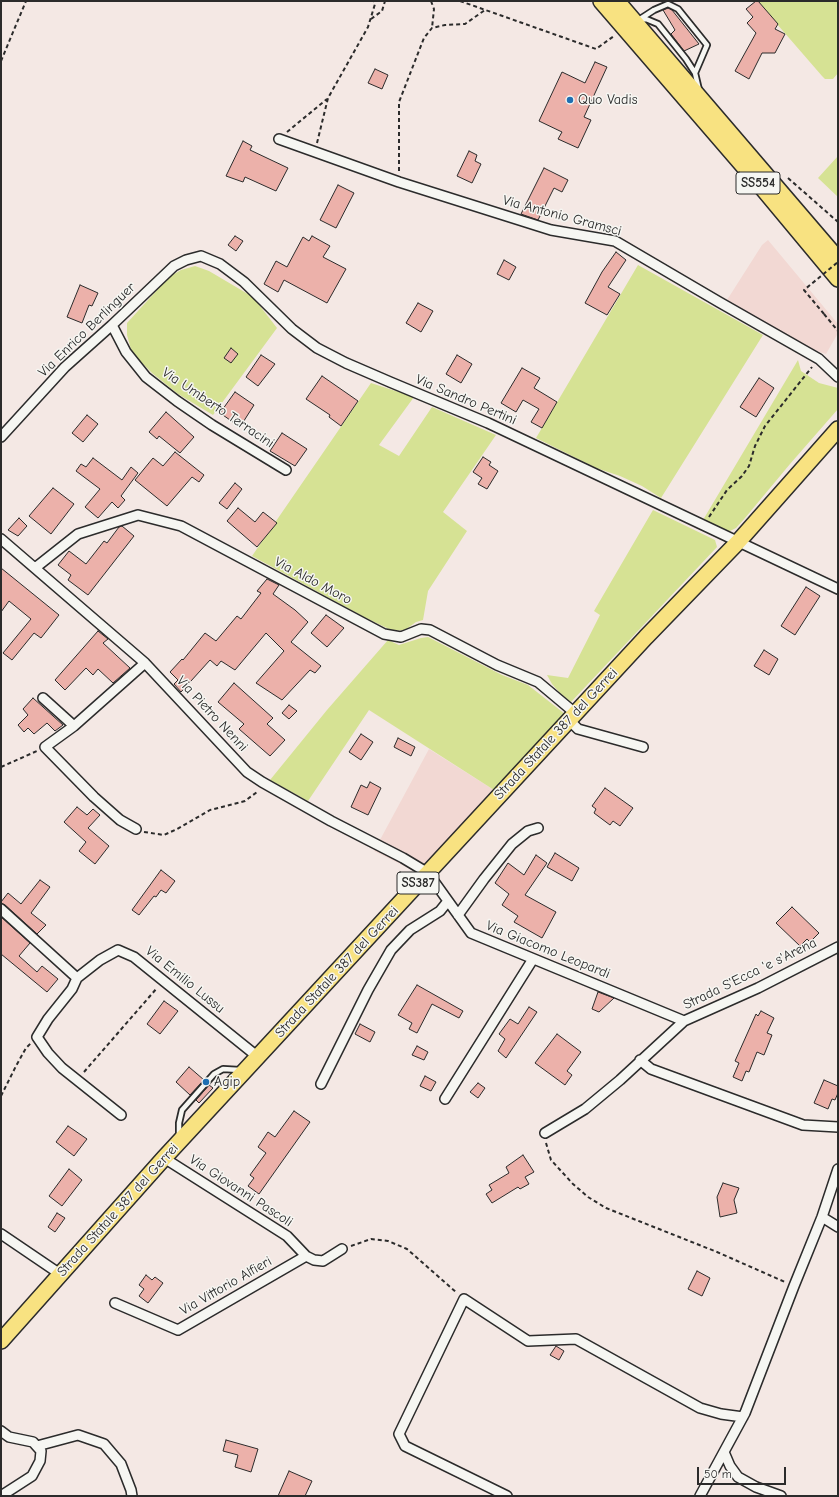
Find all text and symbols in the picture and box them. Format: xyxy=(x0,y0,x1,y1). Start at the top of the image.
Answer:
place label: Quo Vadis xyxy=(578,92,637,108)
marker: Quo Vadis xyxy=(565,95,575,105)
road number: SS554 xyxy=(736,172,780,194)
street label: Via Antonio Gramsci xyxy=(501,192,623,240)
street label: Via Enrico Berlinguer xyxy=(35,279,139,381)
street label: Via Umberto Terracini xyxy=(159,364,277,452)
street label: Via Sandro Pertini xyxy=(413,371,519,429)
street label: Via Aldo Moro xyxy=(271,554,355,608)
street label: Strada Statale 387 del Gerrei xyxy=(491,665,621,803)
street label: Via Pietro Nenni xyxy=(173,673,251,755)
road number: SS387 xyxy=(397,872,439,894)
street label: Strada Statale 387 del Gerrei xyxy=(272,903,402,1041)
street label: Via Giacomo Leopardi xyxy=(483,917,613,983)
street label: Strada S'Ecca 'e s'Arena xyxy=(681,934,819,1014)
street label: Via Emilio Lussu xyxy=(142,943,228,1017)
place label: Agip xyxy=(214,1074,240,1090)
marker: Agip xyxy=(201,1077,211,1087)
street label: Strada Statale 387 del Gerrei xyxy=(54,1140,182,1280)
street label: Via Giovanni Pascoli xyxy=(186,1151,296,1231)
street label: Via Vittorio Alfieri xyxy=(177,1253,275,1319)
scale bar xyxy=(699,1459,788,1485)
text: 50 m xyxy=(704,1467,732,1481)

